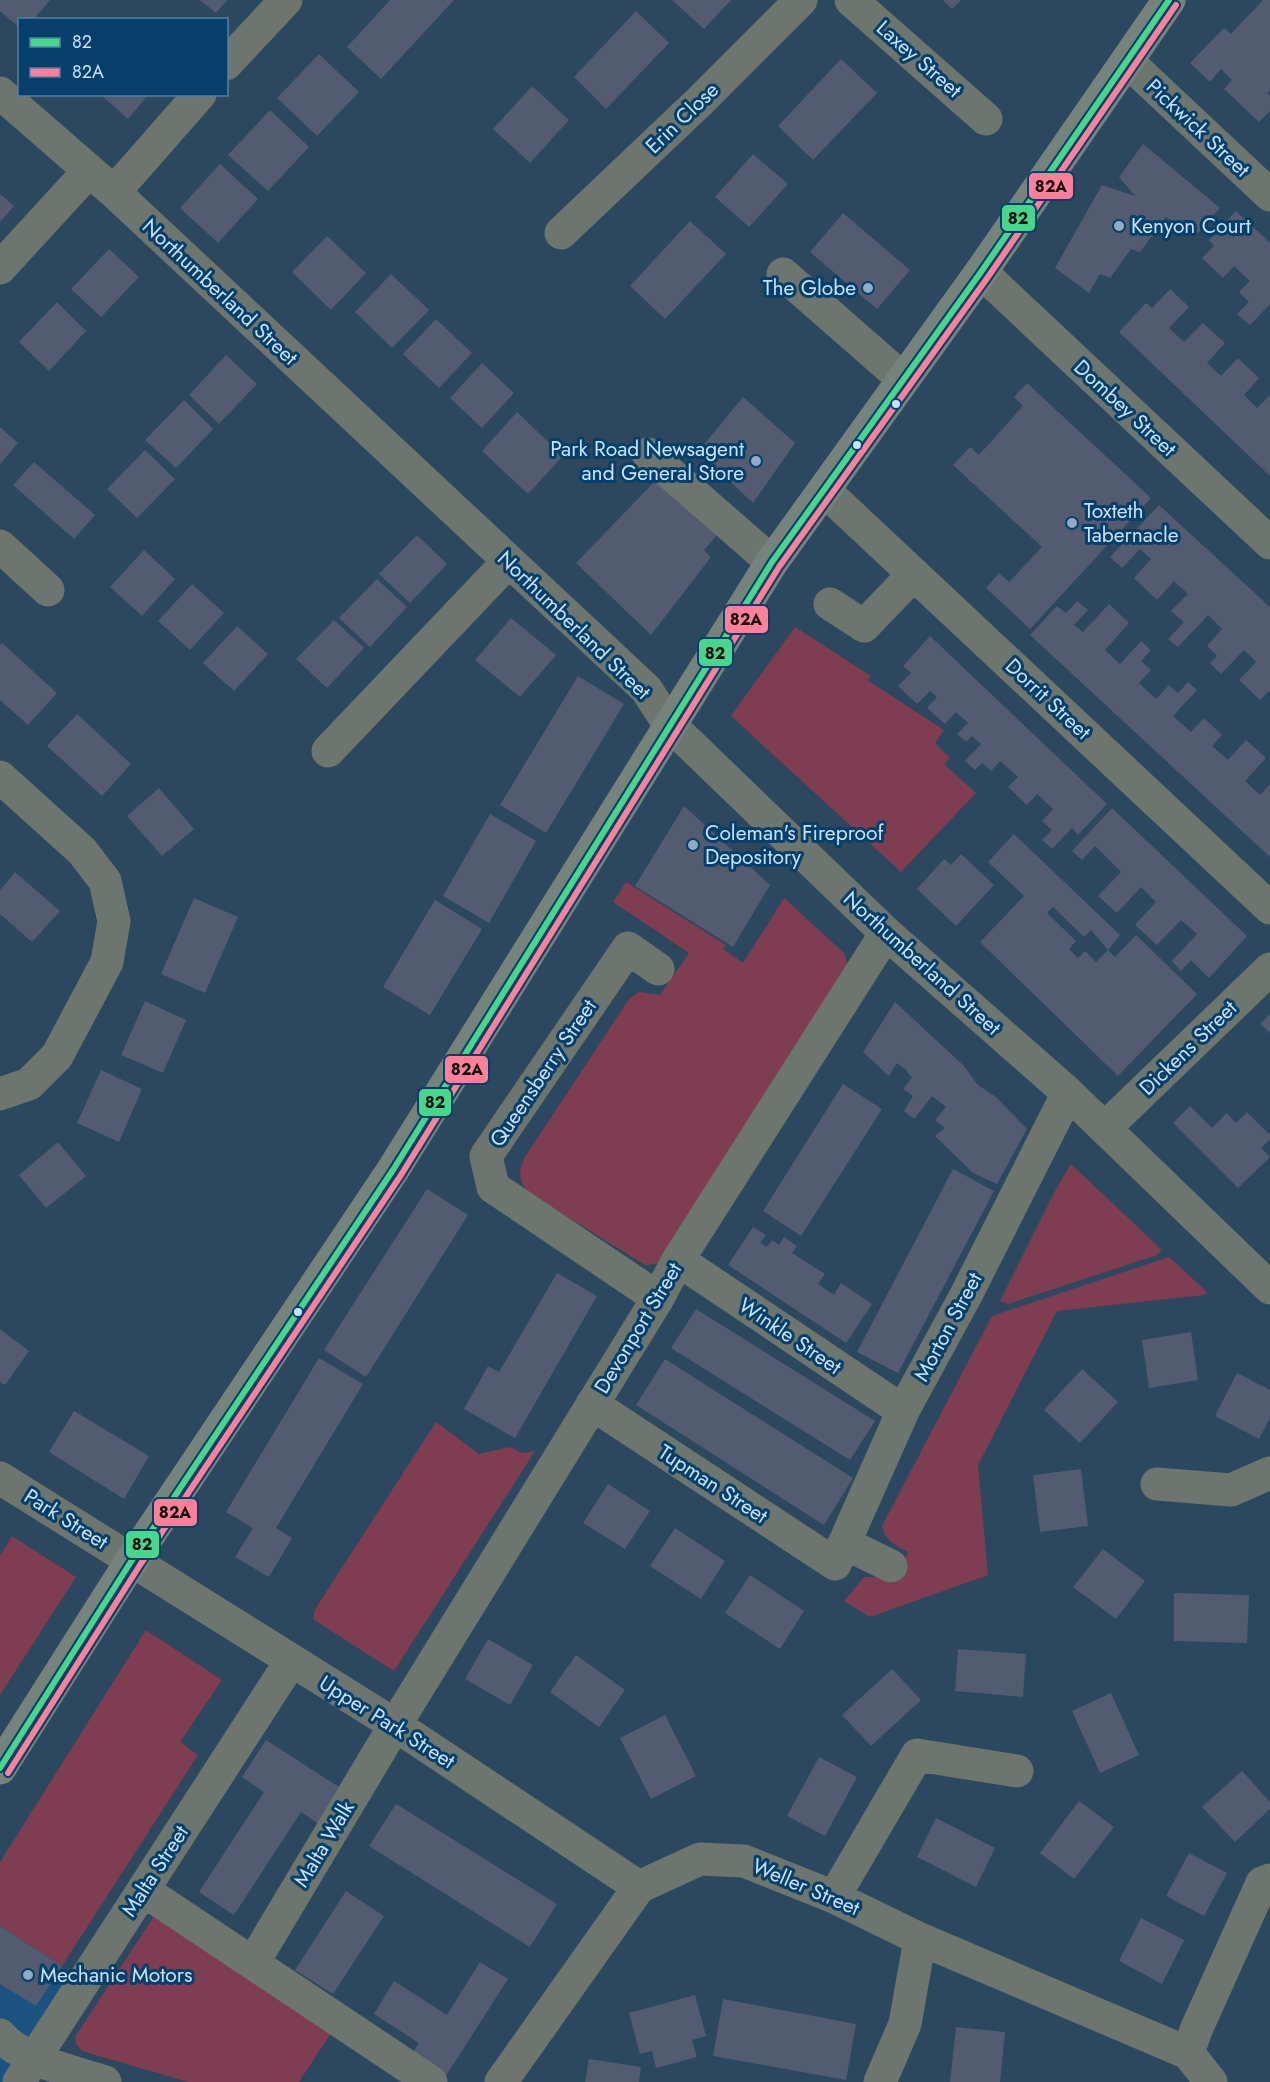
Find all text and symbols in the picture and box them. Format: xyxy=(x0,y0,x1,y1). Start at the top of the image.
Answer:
street label: Laxey Street xyxy=(870,13,968,105)
legend xyxy=(18,18,228,96)
text: 82 xyxy=(72,29,92,55)
text: 82A xyxy=(72,59,104,85)
street label: Pickwick Street xyxy=(1140,72,1256,184)
street label: Erin Close xyxy=(639,75,725,161)
line badge: 82A xyxy=(1028,172,1074,200)
text: 82A xyxy=(1035,175,1067,198)
line badge: 82 xyxy=(1001,204,1036,232)
text: 82 xyxy=(1008,207,1028,230)
place label: Kenyon Court xyxy=(1131,211,1251,241)
street label: Northumberland Street xyxy=(136,212,304,372)
marker: Kenyon Court xyxy=(1112,219,1126,233)
place label: The Globe xyxy=(763,273,856,303)
marker: The Globe xyxy=(861,281,875,295)
street label: Dombey Street xyxy=(1067,353,1183,463)
unlabelled marker xyxy=(890,398,902,410)
place label: Park Road Newsagent and General Store xyxy=(550,434,744,488)
unlabelled marker xyxy=(851,439,863,451)
marker: Park Road Newsagent and General Store xyxy=(749,454,763,468)
place label: Toxteth Tabernacle xyxy=(1084,496,1179,550)
marker: Toxteth Tabernacle xyxy=(1065,516,1079,530)
street label: Northumberland Street xyxy=(491,544,657,706)
line badge: 82A xyxy=(724,605,769,634)
text: 82A xyxy=(730,608,762,631)
line badge: 82 xyxy=(698,638,733,667)
text: 82 xyxy=(705,642,725,665)
street label: Dorrit Street xyxy=(999,652,1097,746)
place label: Coleman's Fireproof Depository xyxy=(705,818,884,872)
marker: Coleman's Fireproof Depository xyxy=(686,838,700,852)
street label: Northumberland Street xyxy=(837,884,1007,1042)
street label: Queensberry Street xyxy=(482,993,604,1153)
street label: Dickens Street xyxy=(1132,994,1244,1102)
line badge: 82A xyxy=(444,1055,489,1084)
text: 82A xyxy=(451,1058,483,1081)
line badge: 82 xyxy=(418,1088,452,1117)
text: 82 xyxy=(425,1091,445,1114)
street label: Devonport Street xyxy=(587,1257,689,1399)
street label: Morton Street xyxy=(907,1267,989,1387)
street label: Winkle Street xyxy=(732,1290,848,1382)
unlabelled marker xyxy=(292,1306,304,1318)
street label: Tupman Street xyxy=(652,1437,774,1531)
street label: Park Street xyxy=(18,1481,114,1557)
line badge: 82A xyxy=(153,1498,198,1527)
text: 82A xyxy=(159,1501,191,1524)
line badge: 82 xyxy=(125,1530,160,1559)
text: 82 xyxy=(132,1533,152,1556)
street label: Upper Park Street xyxy=(313,1668,461,1776)
street label: Malta Walk xyxy=(286,1794,362,1893)
street label: Malta Street xyxy=(114,1819,196,1923)
street label: Weller Street xyxy=(748,1851,864,1923)
place label: Mechanic Motors xyxy=(40,1960,192,1990)
marker: Mechanic Motors xyxy=(21,1968,35,1982)

